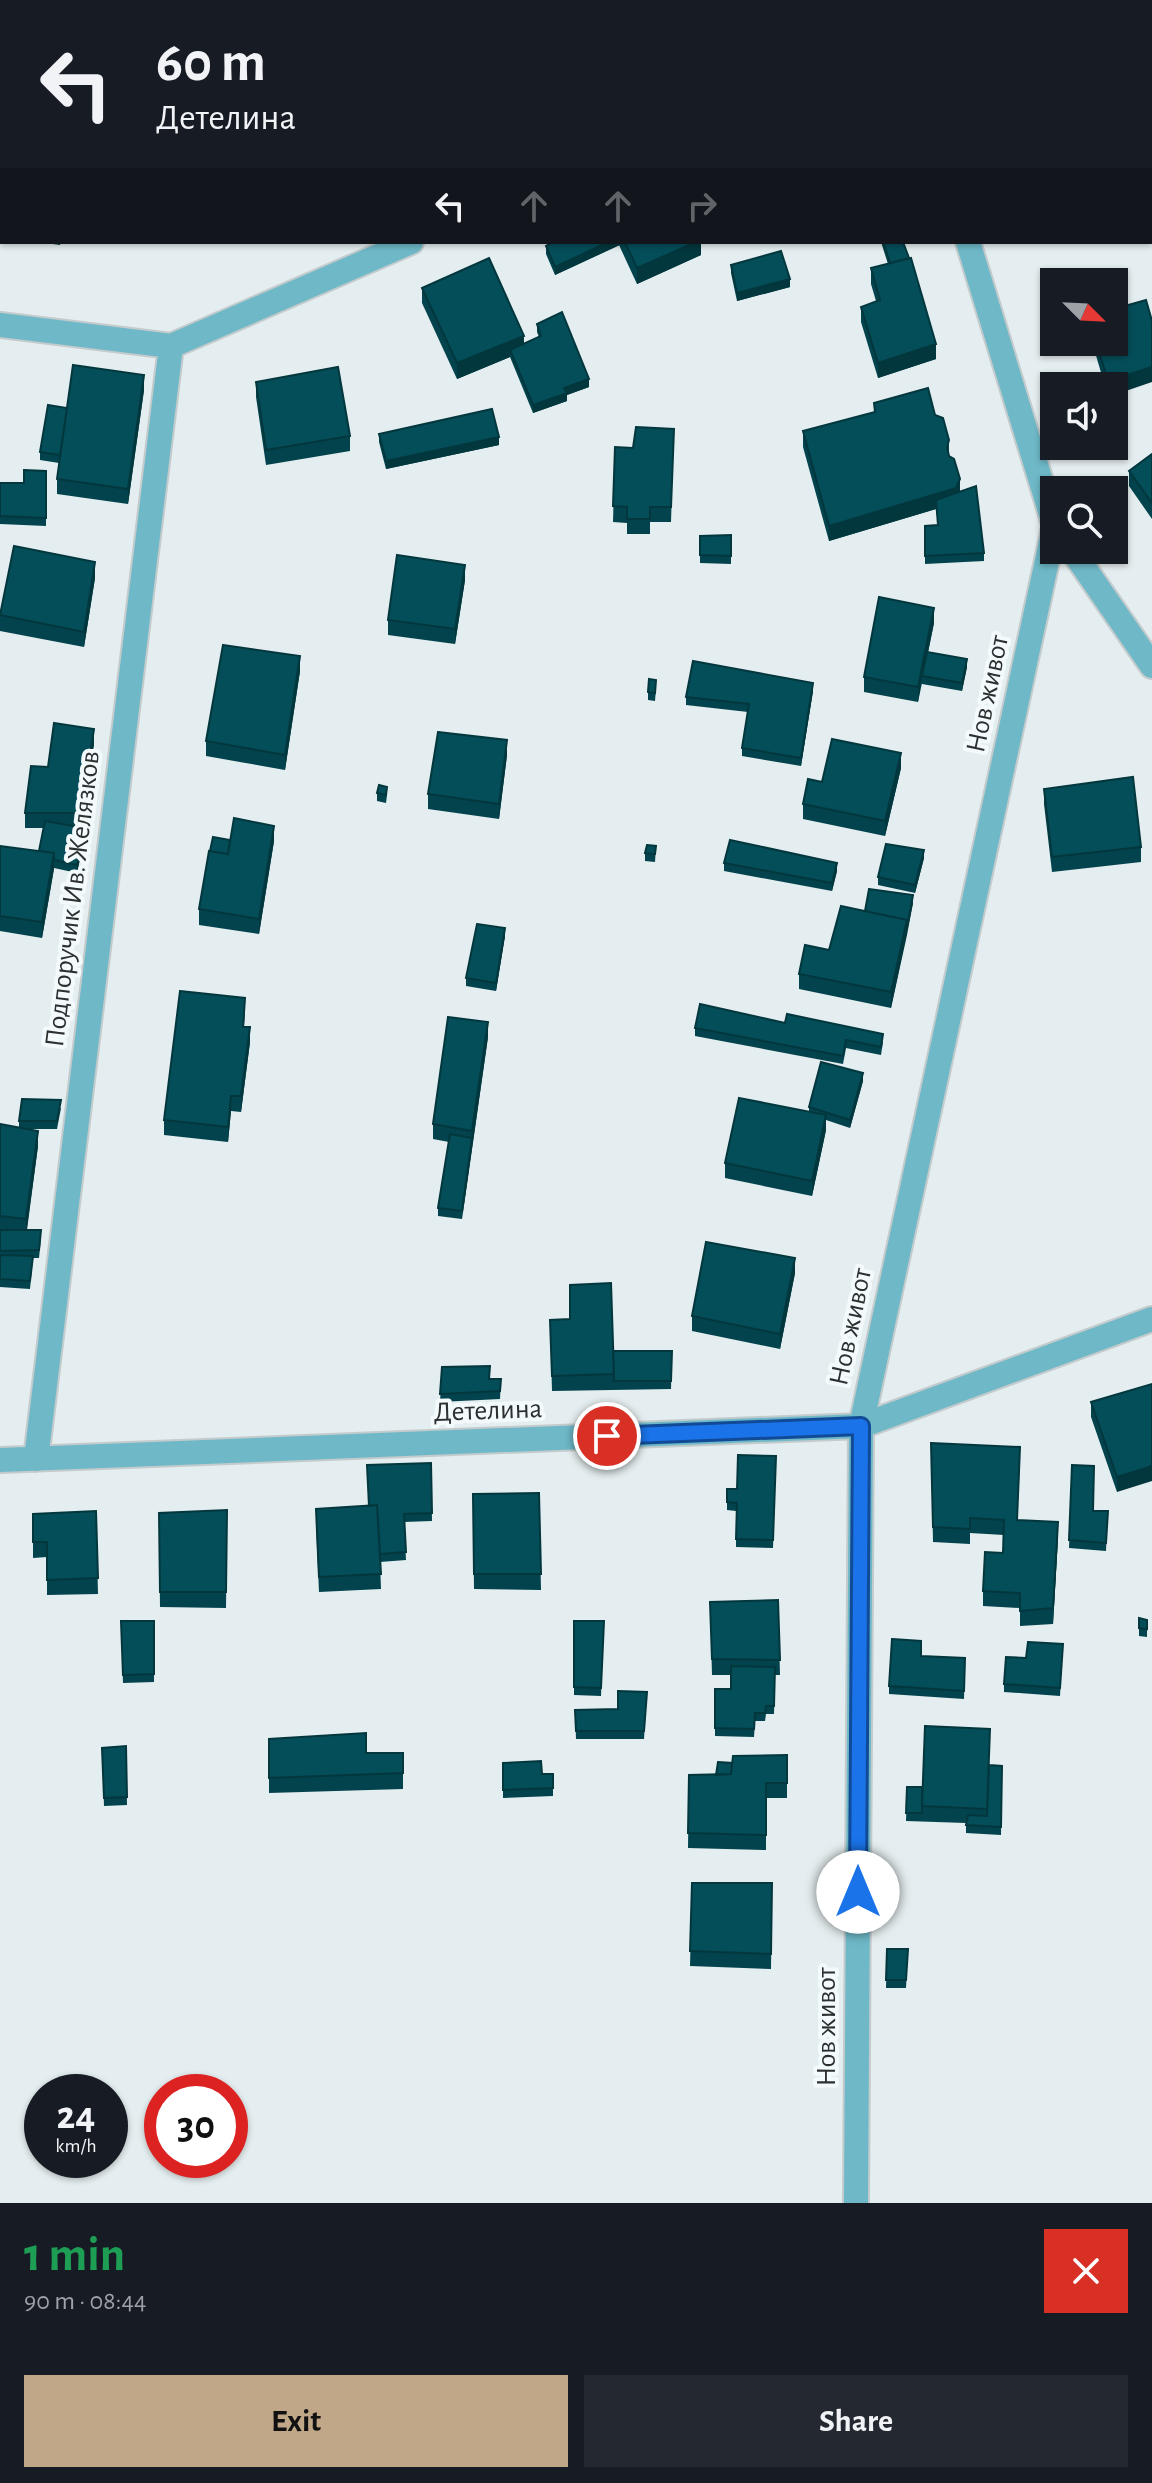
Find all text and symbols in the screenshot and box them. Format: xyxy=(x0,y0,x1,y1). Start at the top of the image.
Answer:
icon: left xyxy=(24,32,128,136)
text: 60 m xyxy=(156,35,266,91)
text: Детелина xyxy=(156,100,296,136)
icon: left xyxy=(428,184,472,228)
icon: ahead xyxy=(512,184,556,228)
icon: ahead xyxy=(596,184,640,228)
icon: right xyxy=(680,184,724,228)
north arrow xyxy=(1040,268,1128,356)
map controls xyxy=(1040,268,1128,564)
button: sound xyxy=(1040,372,1128,460)
button: search xyxy=(1040,476,1128,564)
street label: Нов живот xyxy=(962,632,1014,755)
street label: Подпоручик Ив. Желязков xyxy=(41,749,105,1049)
street label: Нов живот xyxy=(825,1265,877,1388)
street label: Детелина xyxy=(433,1395,543,1427)
pin xyxy=(573,1402,641,1470)
icon: arrive xyxy=(585,1414,629,1458)
position arrow xyxy=(816,1850,900,1934)
street label: Нов живот xyxy=(813,1966,841,2087)
speed limit sign: 30 xyxy=(144,2074,248,2178)
text: 24 xyxy=(57,2096,95,2136)
text: km/h xyxy=(55,2136,97,2156)
button: close xyxy=(1044,2229,1128,2313)
text: 1 min xyxy=(24,2232,125,2280)
text: 90 m · 08:44 xyxy=(24,2288,147,2314)
button: Exit xyxy=(24,2375,568,2467)
button: Share xyxy=(584,2375,1128,2467)

